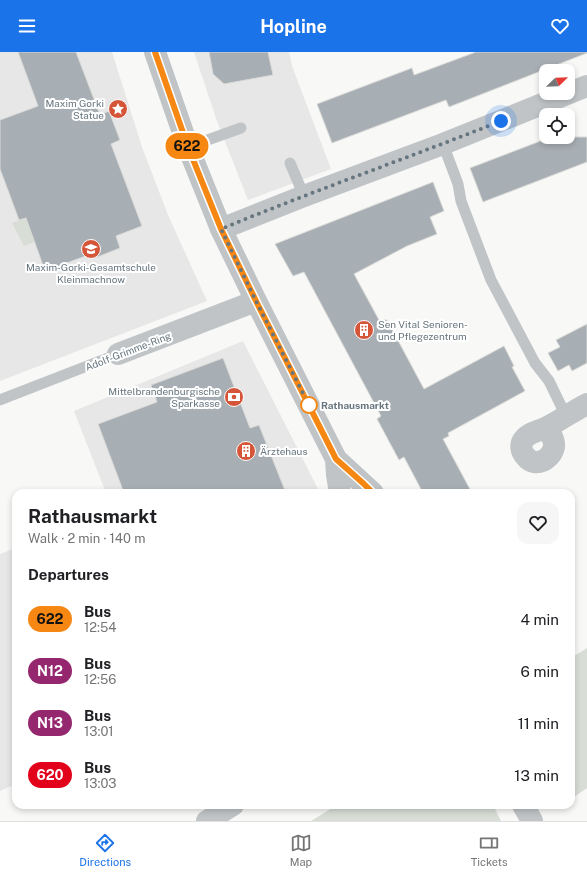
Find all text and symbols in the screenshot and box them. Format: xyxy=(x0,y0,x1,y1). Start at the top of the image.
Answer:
icon: menu xyxy=(16,15,38,37)
icon: heart xyxy=(549,15,571,37)
text: Hopline xyxy=(260,16,327,37)
north arrow xyxy=(539,64,575,100)
map controls xyxy=(539,64,575,144)
place label: Maxim Gorki Statue xyxy=(46,97,104,121)
place icon: Maxim Gorki Statue xyxy=(107,98,129,120)
button: locate xyxy=(539,108,575,144)
your location xyxy=(491,111,511,131)
line badge: 622 xyxy=(164,133,210,159)
text: 622 xyxy=(173,138,201,154)
school or university icon: Maxim-Gorki-Gesamtschule Kleinmachnow xyxy=(80,238,102,260)
place label: Maxim-Gorki-Gesamtschule Kleinmachnow xyxy=(26,261,156,285)
place label: Sen Vital Senioren- und Pflegezentrum xyxy=(378,318,468,342)
building icon: Sen Vital Senioren- und Pflegezentrum xyxy=(353,319,375,341)
street label: Adolf-Grimme-Ring xyxy=(83,329,173,373)
place label: Mittelbrandenburgische Sparkasse xyxy=(108,385,220,409)
bank icon: Mittelbrandenburgische Sparkasse xyxy=(223,386,245,408)
marker: Rathausmarkt xyxy=(300,396,318,414)
place label: Rathausmarkt xyxy=(321,399,389,411)
building icon: Ärztehaus xyxy=(235,440,257,462)
place label: Ärztehaus xyxy=(260,445,307,457)
button: heart xyxy=(517,502,559,544)
text: Rathausmarkt xyxy=(28,505,157,527)
text: Walk · 2 min · 140 m xyxy=(28,531,145,546)
text: Departures xyxy=(28,566,109,583)
text: Bus xyxy=(84,603,111,620)
text: 622 xyxy=(36,611,64,627)
text: 4 min xyxy=(520,611,559,628)
text: 12:54 xyxy=(84,620,116,635)
text: Bus xyxy=(84,655,111,672)
text: N12 xyxy=(37,663,63,679)
text: 6 min xyxy=(521,663,559,680)
text: 12:56 xyxy=(84,672,116,687)
text: Bus xyxy=(84,707,111,724)
text: N13 xyxy=(37,715,63,731)
text: 11 min xyxy=(518,715,559,732)
text: 13:01 xyxy=(84,724,114,739)
text: Bus xyxy=(84,759,111,776)
text: 620 xyxy=(36,767,64,783)
text: 13 min xyxy=(514,767,559,784)
text: 13:03 xyxy=(84,776,116,791)
tab: Directions xyxy=(79,832,131,868)
tab: Map xyxy=(290,832,312,868)
tab: Tickets xyxy=(471,832,508,868)

